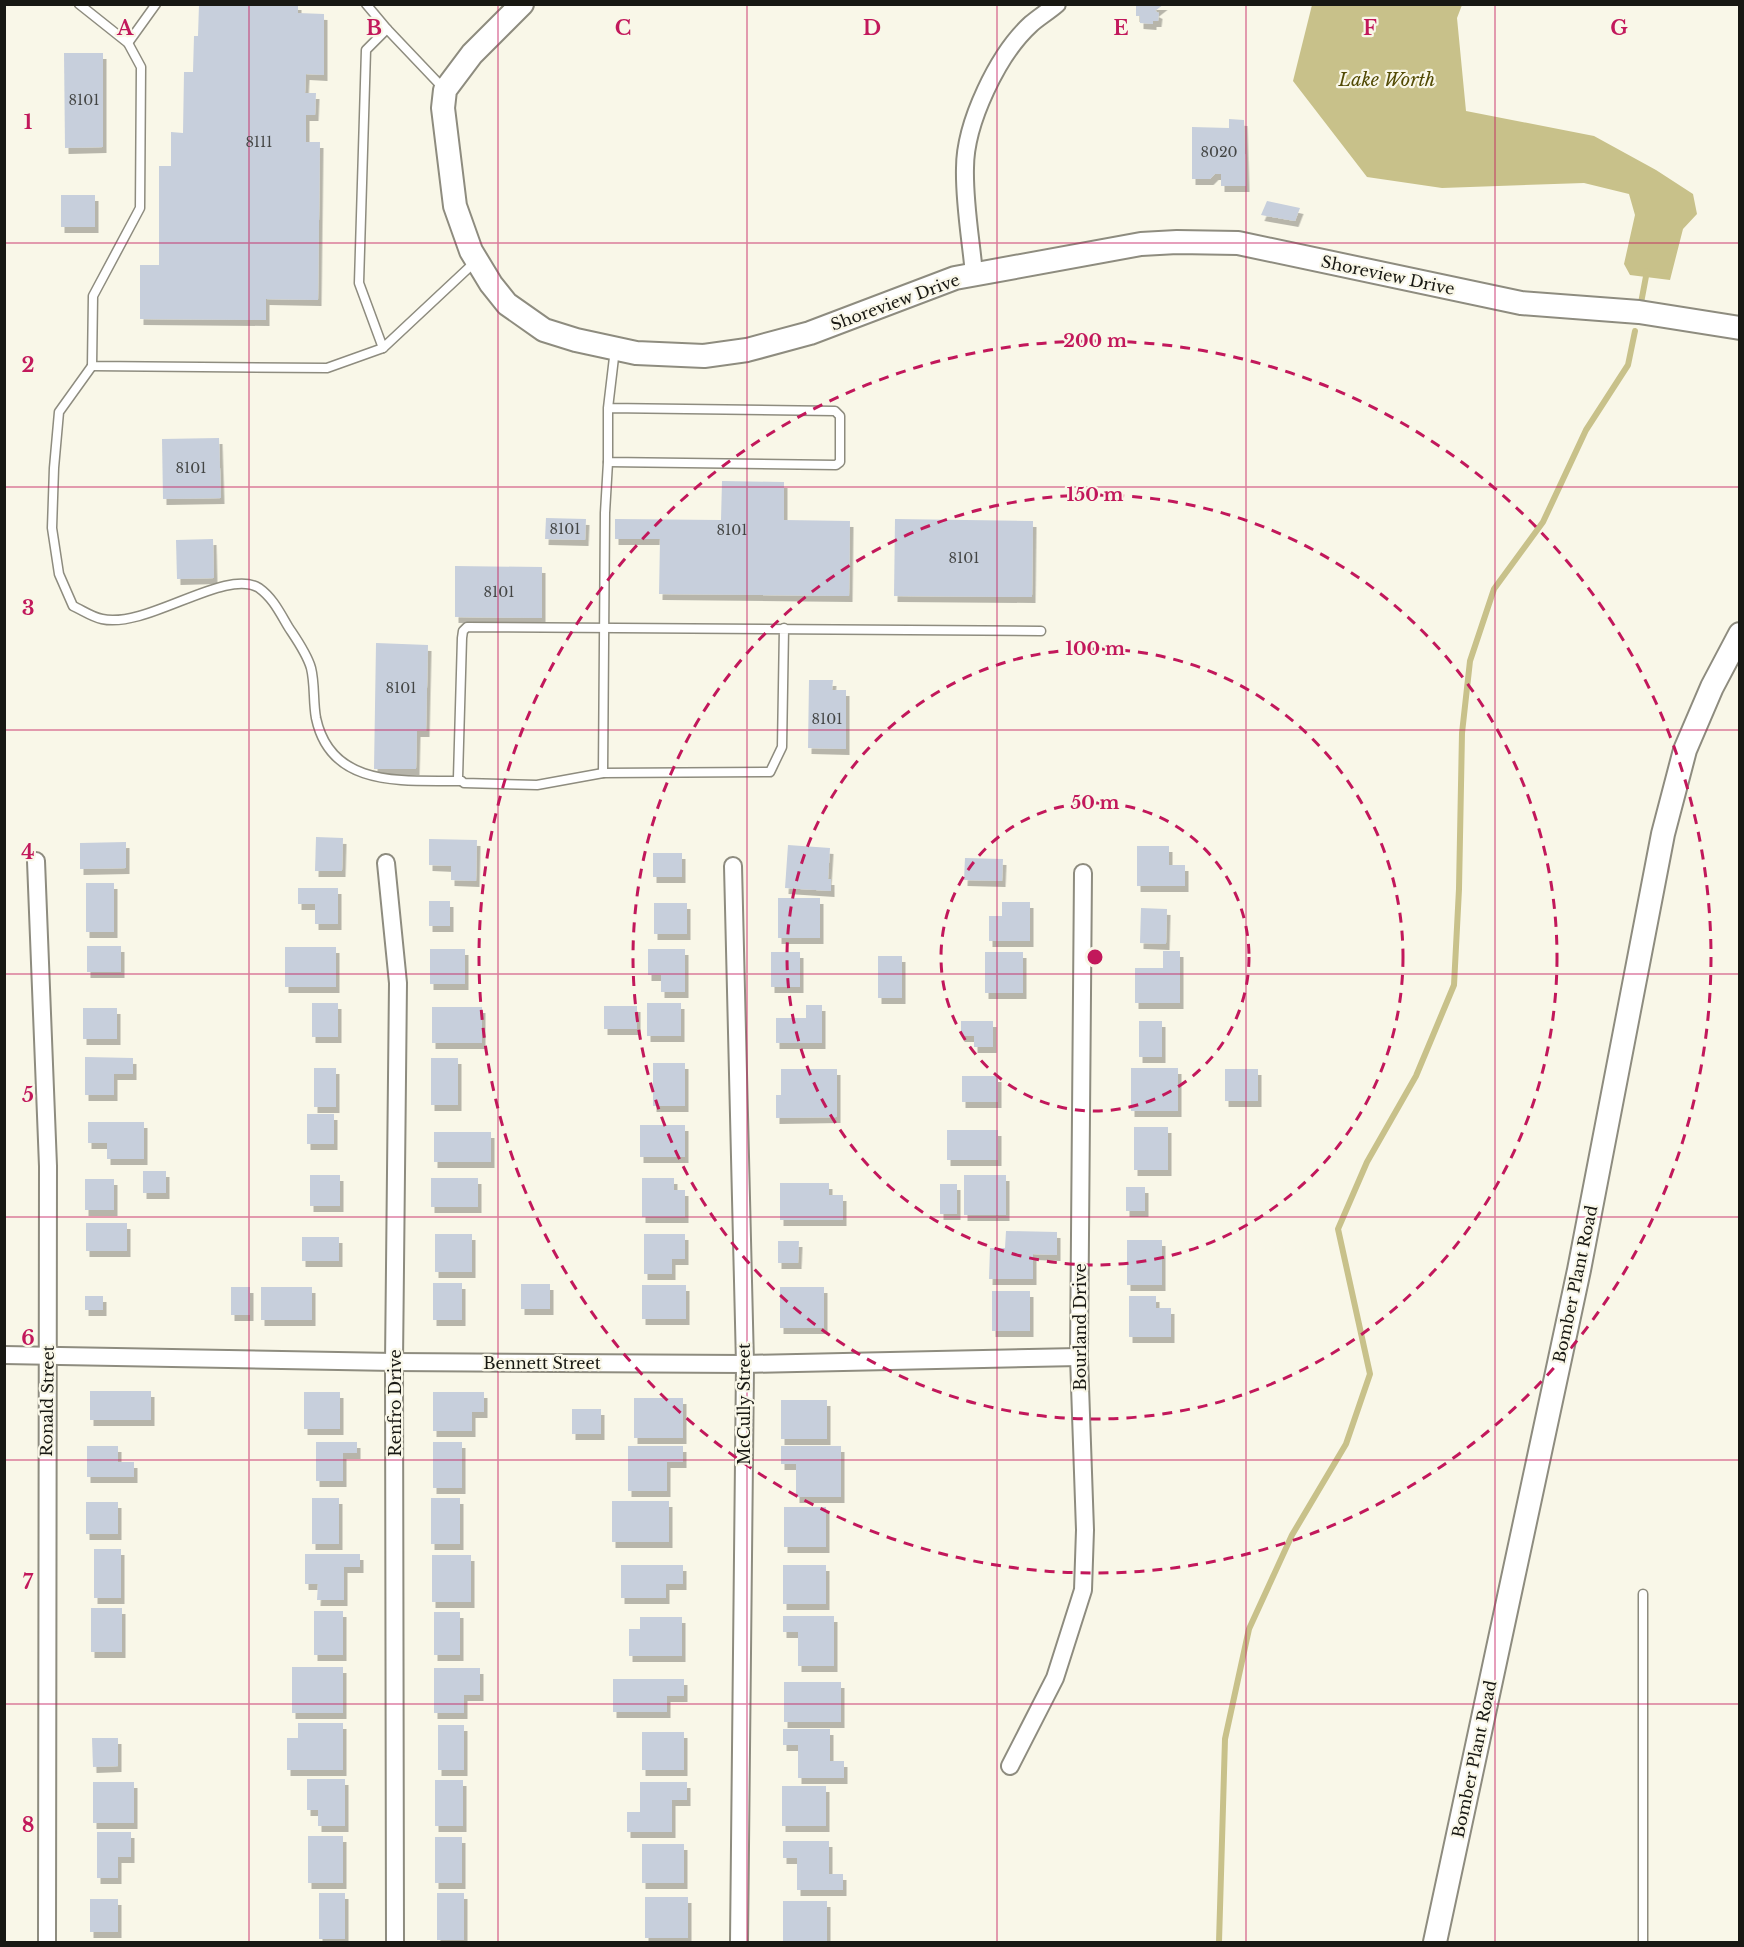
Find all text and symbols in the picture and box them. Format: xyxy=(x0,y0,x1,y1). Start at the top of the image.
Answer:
text: A xyxy=(116,16,134,40)
text: B xyxy=(366,16,382,40)
text: C xyxy=(615,16,631,40)
text: D xyxy=(863,16,881,40)
text: E xyxy=(1113,16,1129,40)
text: F xyxy=(1363,16,1377,40)
text: G xyxy=(1610,16,1628,40)
water label: Lake Worth xyxy=(1338,69,1435,91)
house number: 8101 xyxy=(69,91,99,109)
text: 1 xyxy=(24,110,33,134)
house number: 8111 xyxy=(245,133,273,151)
house number: 8020 xyxy=(1200,143,1238,161)
street label: Shoreview Drive xyxy=(1319,251,1457,299)
street label: Shoreview Drive xyxy=(828,269,962,335)
text: 200 m xyxy=(1063,330,1127,352)
text: 2 xyxy=(21,353,35,377)
house number: 8101 xyxy=(176,459,206,477)
text: 150 m xyxy=(1067,484,1124,506)
house number: 8101 xyxy=(550,520,580,538)
house number: 8101 xyxy=(717,521,747,539)
house number: 8101 xyxy=(949,549,979,567)
house number: 8101 xyxy=(484,583,514,601)
text: 3 xyxy=(22,596,34,620)
text: 100 m xyxy=(1065,638,1125,660)
house number: 8101 xyxy=(386,679,416,697)
house number: 8101 xyxy=(812,710,842,728)
text: 50 m xyxy=(1071,792,1120,814)
text: 4 xyxy=(21,840,35,864)
centre of rings xyxy=(1085,947,1105,967)
text: 5 xyxy=(22,1083,34,1107)
street label: Bomber Plant Road xyxy=(1549,1203,1602,1365)
street label: Bourland Drive xyxy=(1070,1263,1090,1391)
text: 6 xyxy=(21,1326,35,1350)
street label: McCully Street xyxy=(734,1343,754,1465)
street label: Ronald Street xyxy=(36,1345,58,1457)
street label: Renfro Drive xyxy=(385,1349,405,1457)
street label: Bennett Street xyxy=(483,1353,601,1373)
text: 7 xyxy=(23,1570,34,1594)
street label: Bomber Plant Road xyxy=(1448,1678,1501,1840)
text: 8 xyxy=(22,1813,34,1837)

